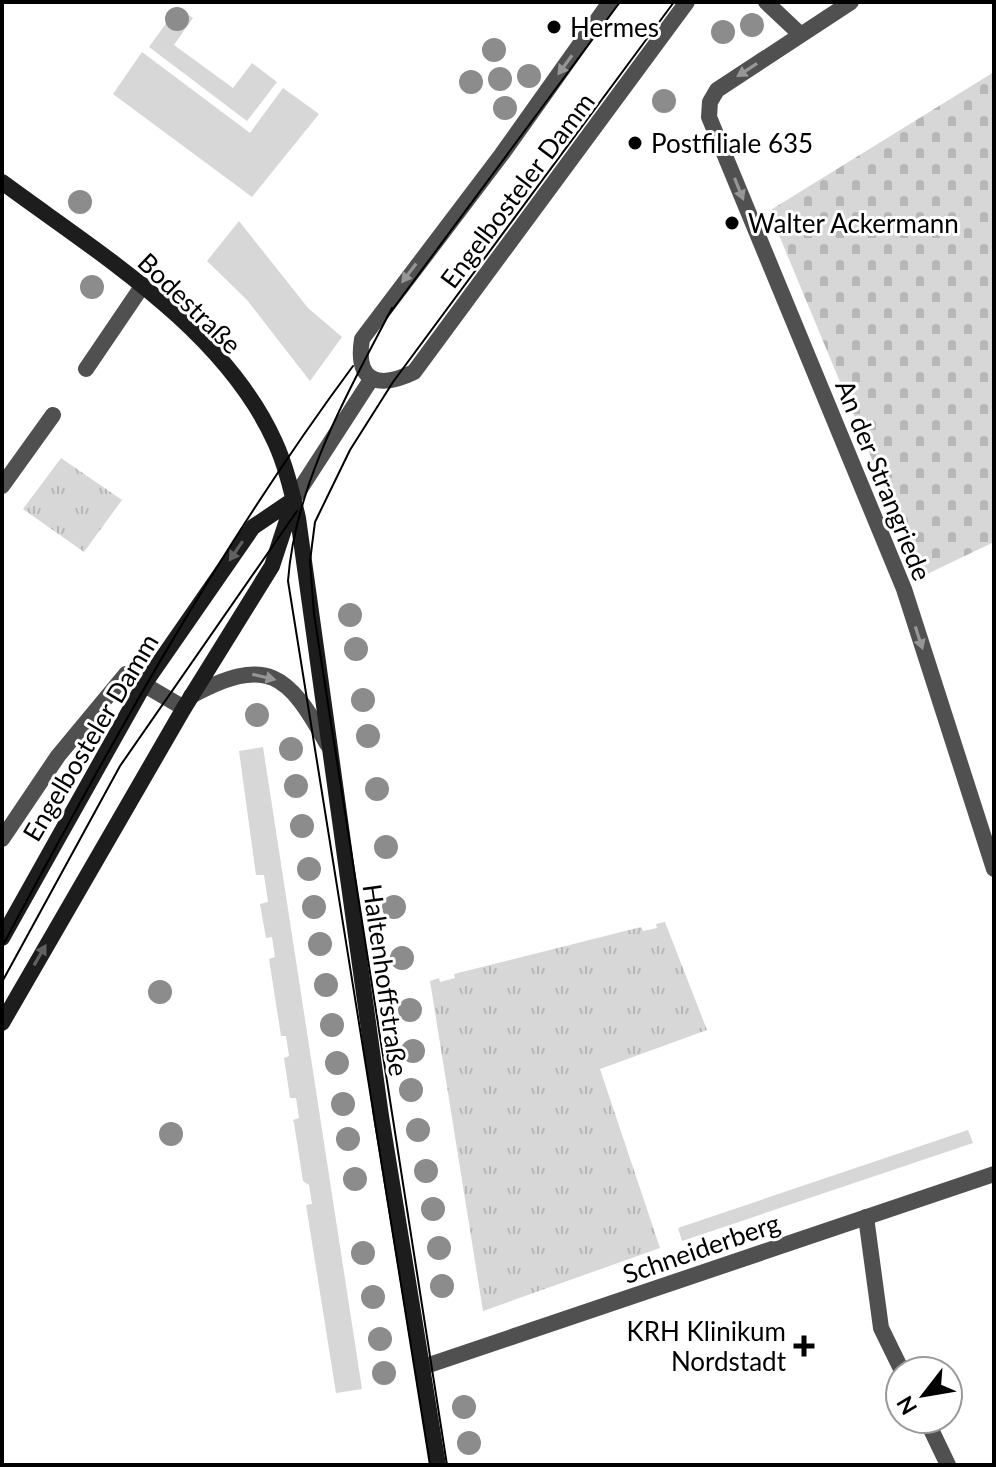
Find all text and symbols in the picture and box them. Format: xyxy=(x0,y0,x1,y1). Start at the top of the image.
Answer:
place label: Hermes xyxy=(570,11,659,43)
marker: Hermes xyxy=(545,18,563,36)
one-way arrow xyxy=(558,55,573,76)
one-way arrow xyxy=(736,63,758,77)
street label: Engelbosteler Damm xyxy=(433,86,601,294)
place label: Postfiliale 635 xyxy=(651,127,813,159)
marker: Postfiliale 635 xyxy=(626,134,644,152)
one-way arrow xyxy=(732,177,745,201)
place label: Walter Ackermann xyxy=(748,207,959,239)
marker: Walter Ackermann xyxy=(723,214,741,232)
street label: Bodestraße xyxy=(132,246,248,360)
one-way arrow xyxy=(401,263,417,283)
street label: An der Strangriede xyxy=(829,375,939,585)
one-way arrow xyxy=(229,541,244,562)
one-way arrow xyxy=(914,626,926,650)
street label: Engelbosteler Damm xyxy=(15,627,165,847)
one-way arrow xyxy=(252,671,277,684)
street label: Haltenhoffstraße xyxy=(357,882,415,1078)
one-way arrow xyxy=(34,944,47,967)
street label: Schneiderberg xyxy=(618,1206,784,1290)
place label: KRH Klinikum Nordstadt xyxy=(627,1315,787,1377)
marker: KRH Klinikum Nordstadt xyxy=(793,1335,815,1357)
north arrow xyxy=(884,1355,964,1435)
text: N xyxy=(890,1391,922,1420)

